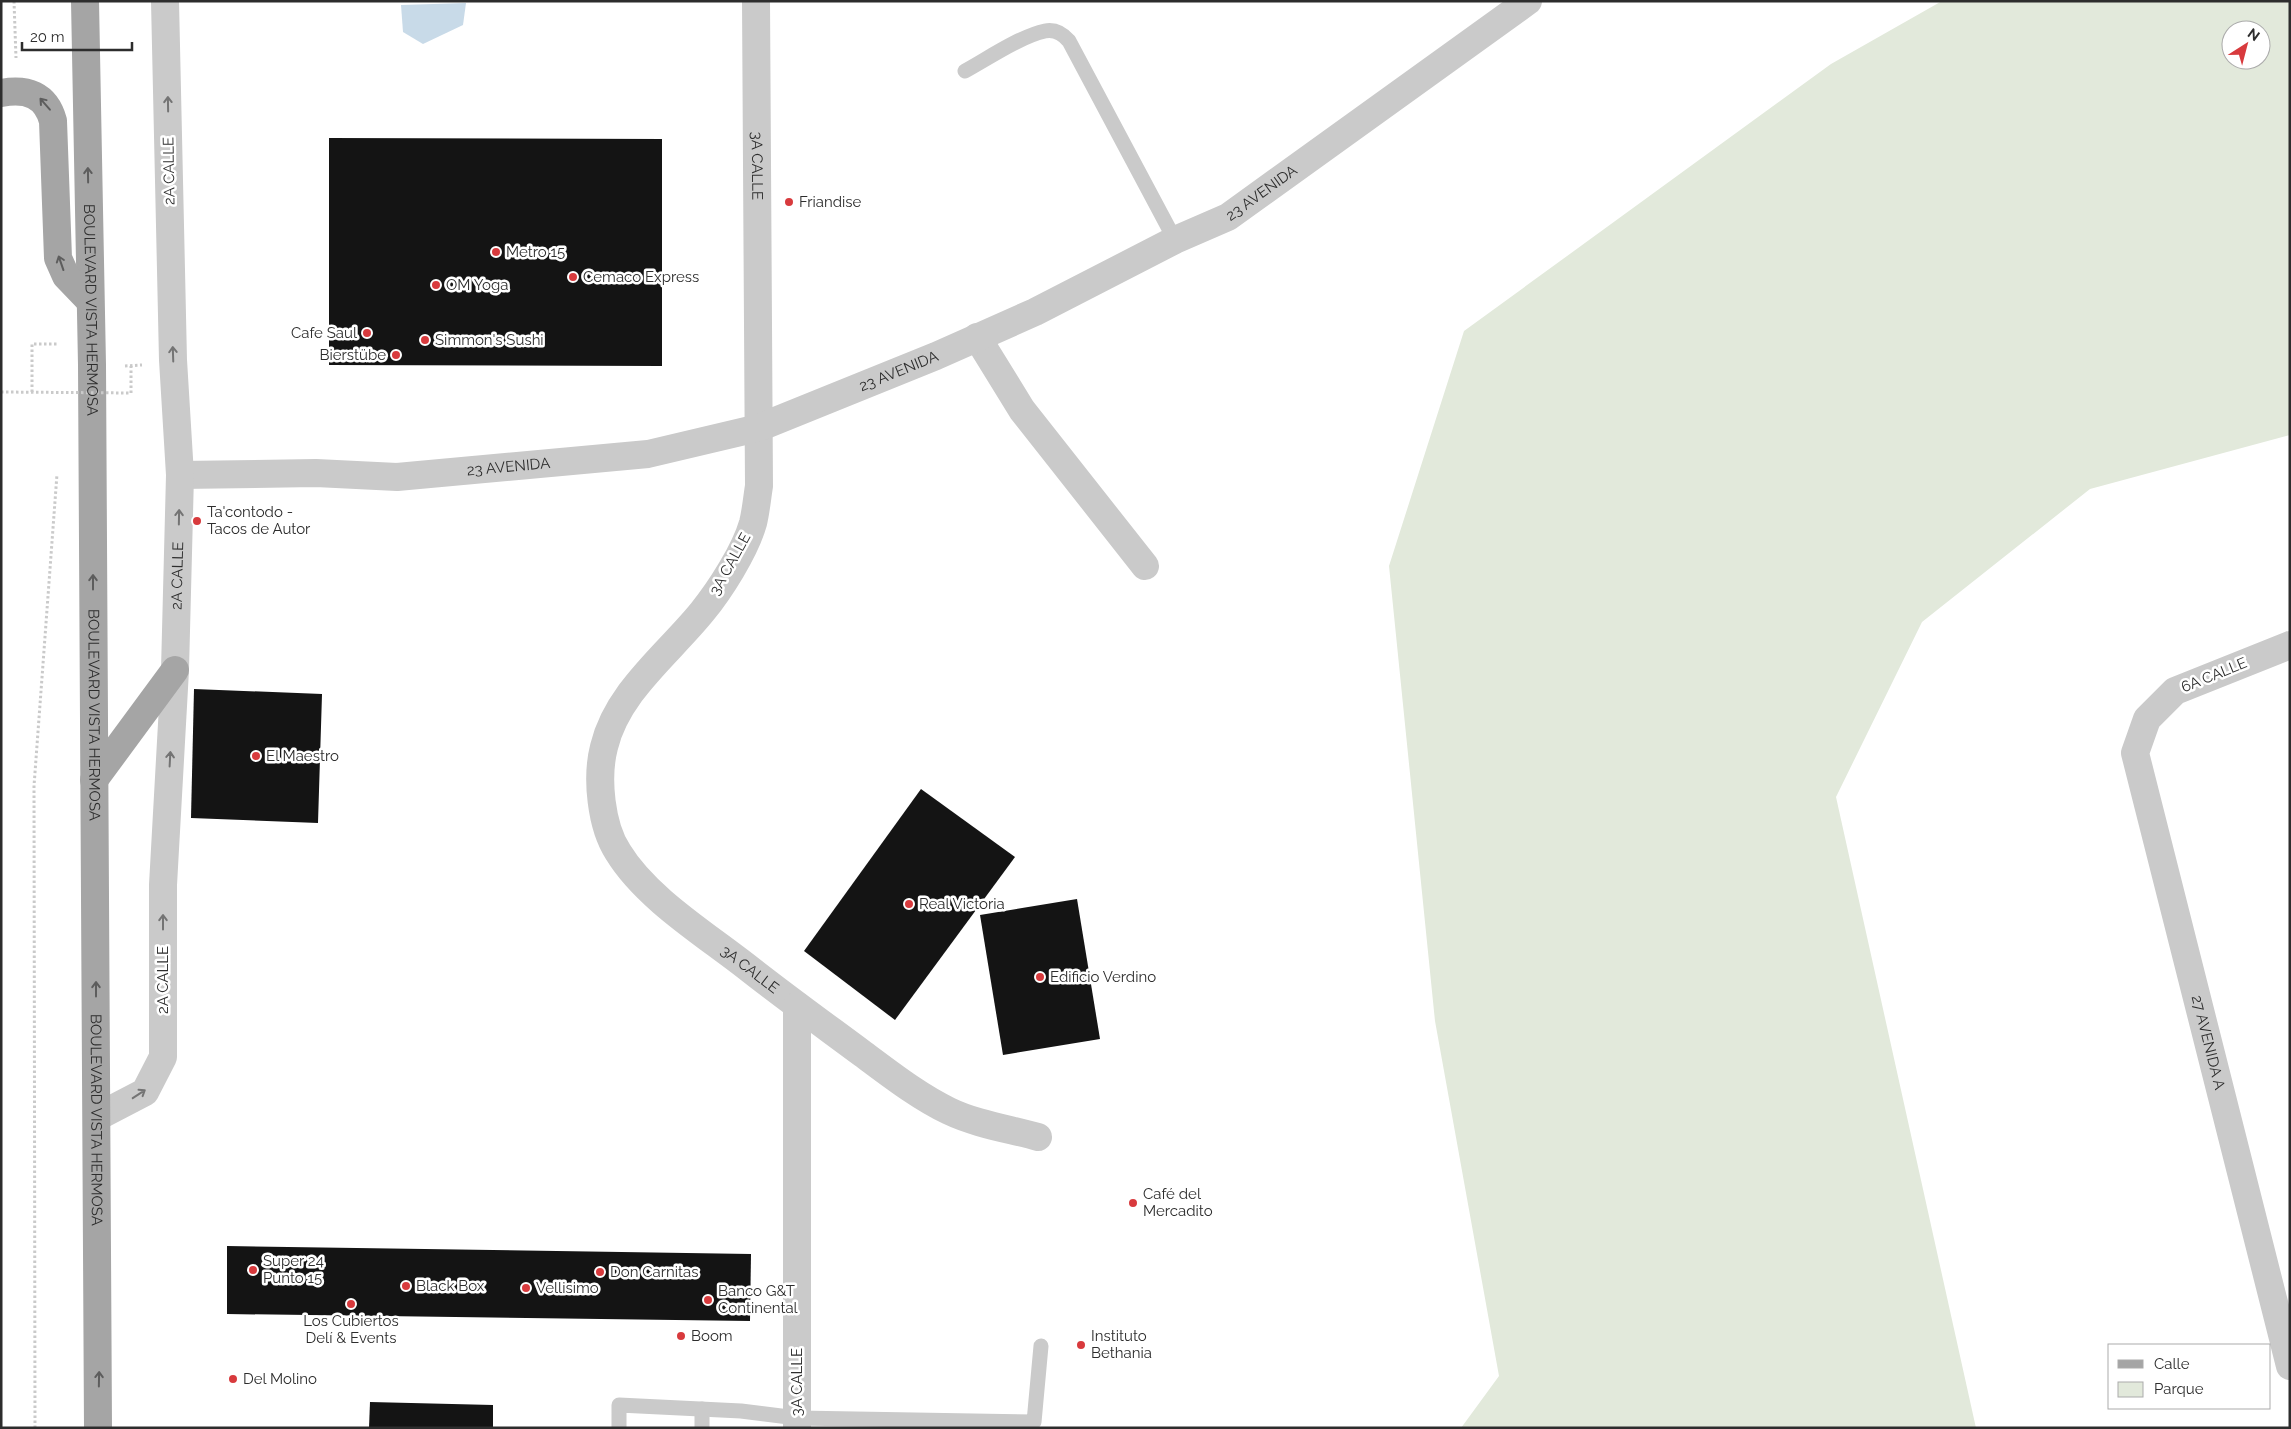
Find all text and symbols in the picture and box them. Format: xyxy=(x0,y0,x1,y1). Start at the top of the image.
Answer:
scale bar xyxy=(22,20,132,52)
north arrow xyxy=(2221,20,2271,70)
text: N xyxy=(2245,25,2263,44)
text: 20 m xyxy=(30,28,65,46)
one-way arrow xyxy=(39,97,50,110)
one-way arrow xyxy=(163,97,172,113)
street label: 3A CALLE xyxy=(748,132,766,200)
street label: 2A CALLE xyxy=(159,137,179,205)
street label: 23 AVENIDA xyxy=(1222,161,1301,225)
one-way arrow xyxy=(83,167,93,184)
place label: Friandise xyxy=(799,193,862,211)
marker: Friandise xyxy=(783,196,795,208)
street label: BOULEVARD VISTA HERMOSA xyxy=(80,204,101,416)
place label: Metro 15 xyxy=(506,243,565,261)
marker: Metro 15 xyxy=(490,246,502,258)
one-way arrow xyxy=(56,256,65,271)
place label: Cemaco Express xyxy=(583,268,699,286)
marker: Cemaco Express xyxy=(567,271,579,283)
place label: OM Yoga xyxy=(446,276,508,294)
marker: OM Yoga xyxy=(430,279,442,291)
place label: Cafe Saul xyxy=(291,324,358,342)
marker: Cafe Saul xyxy=(361,327,373,339)
place label: Simmon's Sushi xyxy=(435,331,544,349)
marker: Simmon's Sushi xyxy=(419,334,431,346)
place label: Bierstübe xyxy=(319,346,386,364)
one-way arrow xyxy=(168,347,178,363)
street label: 23 AVENIDA xyxy=(857,347,941,395)
marker: Bierstübe xyxy=(390,349,402,361)
street label: 23 AVENIDA xyxy=(466,454,551,480)
place label: Ta'contodo - Tacos de Autor xyxy=(207,503,311,538)
one-way arrow xyxy=(174,509,184,525)
marker: Ta'contodo - Tacos de Autor xyxy=(191,515,203,527)
street label: 3A CALLE xyxy=(706,530,754,598)
street label: 2A CALLE xyxy=(168,541,187,610)
one-way arrow xyxy=(88,574,98,590)
street label: BOULEVARD VISTA HERMOSA xyxy=(84,609,104,821)
street label: 6A CALLE xyxy=(2179,654,2249,696)
place label: El Maestro xyxy=(266,747,339,765)
marker: El Maestro xyxy=(250,750,262,762)
one-way arrow xyxy=(166,752,175,768)
place label: Real Victoria xyxy=(919,895,1005,913)
marker: Real Victoria xyxy=(903,898,915,910)
one-way arrow xyxy=(158,914,168,930)
street label: 3A CALLE xyxy=(717,941,782,997)
street label: 2A CALLE xyxy=(154,946,172,1014)
place label: Edificio Verdino xyxy=(1050,968,1156,986)
marker: Edificio Verdino xyxy=(1034,971,1046,983)
one-way arrow xyxy=(91,981,101,998)
street label: 27 AVENIDA A xyxy=(2188,993,2229,1091)
street label: BOULEVARD VISTA HERMOSA xyxy=(87,1014,106,1226)
one-way arrow xyxy=(132,1088,146,1098)
place label: Café del Mercadito xyxy=(1143,1185,1213,1220)
marker: Café del Mercadito xyxy=(1127,1197,1139,1209)
place label: Super 24 Punto 15 xyxy=(263,1252,324,1287)
place label: Don Carnitas xyxy=(610,1263,698,1281)
marker: Super 24 Punto 15 xyxy=(247,1264,259,1276)
marker: Don Carnitas xyxy=(594,1266,606,1278)
place label: Black Box xyxy=(416,1277,485,1295)
place label: Vellisimo xyxy=(536,1279,599,1297)
marker: Black Box xyxy=(400,1280,412,1292)
marker: Vellisimo xyxy=(520,1282,532,1294)
place label: Banco G&T Continental xyxy=(718,1282,799,1317)
marker: Banco G&T Continental xyxy=(702,1294,714,1306)
marker: Los Cubiertos Delí & Events xyxy=(345,1298,357,1310)
place label: Los Cubiertos Delí & Events xyxy=(303,1312,399,1347)
place label: Boom xyxy=(691,1327,733,1345)
place label: Instituto Bethania xyxy=(1091,1327,1152,1362)
marker: Boom xyxy=(675,1330,687,1342)
marker: Instituto Bethania xyxy=(1075,1339,1087,1351)
legend xyxy=(2108,1344,2271,1409)
street label: 3A CALLE xyxy=(788,1348,806,1416)
text: Calle xyxy=(2154,1355,2190,1373)
place label: Del Molino xyxy=(243,1370,317,1388)
one-way arrow xyxy=(94,1371,104,1388)
marker: Del Molino xyxy=(227,1373,239,1385)
text: Parque xyxy=(2154,1380,2204,1398)

